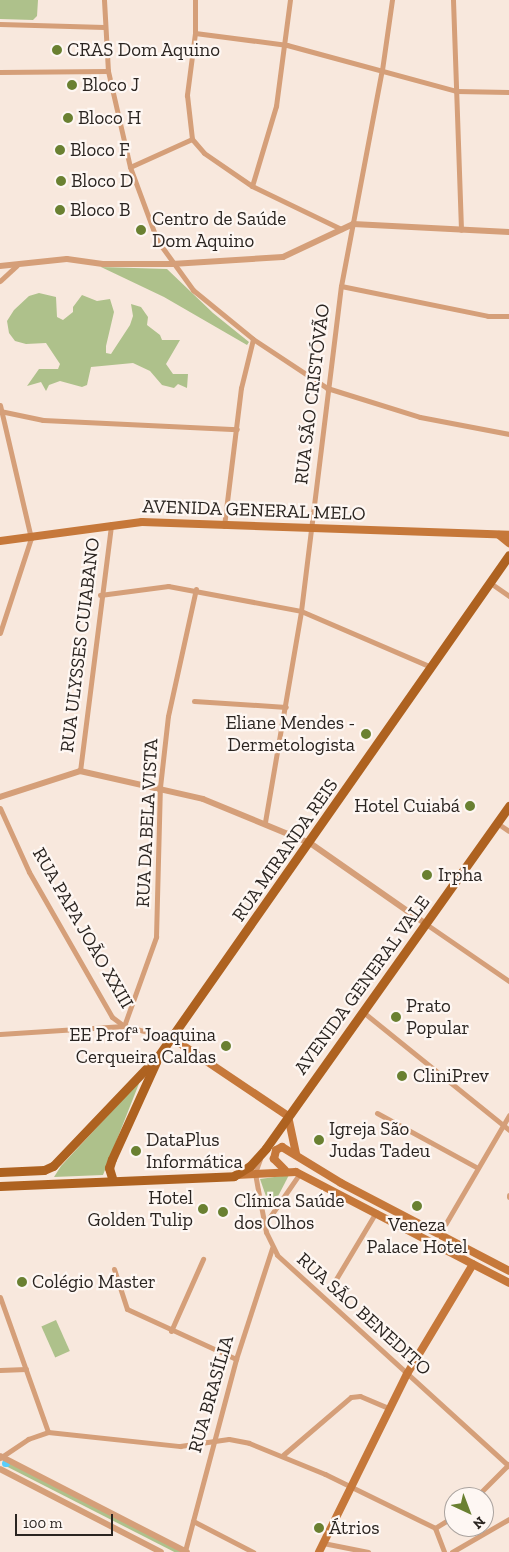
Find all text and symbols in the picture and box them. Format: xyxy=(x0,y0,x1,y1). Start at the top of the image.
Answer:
place label: CRAS Dom Aquino xyxy=(67,39,220,61)
marker: CRAS Dom Aquino xyxy=(51,44,63,56)
place label: Bloco J xyxy=(82,74,140,96)
marker: Bloco J xyxy=(66,79,78,91)
place label: Bloco H xyxy=(78,107,141,129)
marker: Bloco H xyxy=(62,112,74,124)
place label: Bloco F xyxy=(70,139,130,161)
marker: Bloco F xyxy=(54,144,66,156)
place label: Bloco D xyxy=(71,170,133,192)
marker: Bloco D xyxy=(55,175,67,187)
place label: Bloco B xyxy=(70,199,130,221)
marker: Bloco B xyxy=(54,204,66,216)
place label: Centro de Saúde Dom Aquino xyxy=(152,208,286,252)
marker: Centro de Saúde Dom Aquino xyxy=(134,223,148,237)
street label: RUA SÃO CRISTÓVÃO xyxy=(290,302,334,486)
street label: AVENIDA GENERAL MELO xyxy=(141,495,367,525)
street label: RUA ULYSSES CUIABANO xyxy=(55,536,105,754)
place label: Eliane Mendes - Dermetologista xyxy=(225,712,355,756)
marker: Eliane Mendes - Dermetologista xyxy=(359,727,373,741)
street label: RUA DA BELA VISTA xyxy=(131,737,163,909)
street label: RUA MIRANDA REIS xyxy=(227,774,343,926)
place label: Hotel Cuiabá xyxy=(354,795,460,817)
marker: Hotel Cuiabá xyxy=(464,800,476,812)
street label: RUA PAPA JOÃO XXIII xyxy=(27,843,139,1013)
place label: Irpha xyxy=(438,864,482,886)
marker: Irpha xyxy=(420,868,434,882)
street label: AVENIDA GENERAL VALE xyxy=(289,890,435,1080)
place label: Prato Popular xyxy=(406,995,470,1039)
marker: Prato Popular xyxy=(390,1011,402,1023)
place label: EE Profª Joaquina Cerqueira Caldas xyxy=(69,1024,216,1068)
marker: EE Profª Joaquina Cerqueira Caldas xyxy=(220,1040,232,1052)
place label: CliniPrev xyxy=(413,1065,489,1087)
marker: CliniPrev xyxy=(395,1069,409,1083)
place label: Igreja São Judas Tadeu xyxy=(329,1118,431,1162)
place label: DataPlus Informática xyxy=(146,1129,243,1173)
marker: Igreja São Judas Tadeu xyxy=(313,1134,325,1146)
marker: DataPlus Informática xyxy=(130,1145,142,1157)
place label: Hotel Golden Tulip xyxy=(87,1187,193,1231)
place label: Clínica Saúde dos Olhos xyxy=(234,1190,344,1234)
marker: Veneza Palace Hotel xyxy=(411,1200,423,1212)
marker: Hotel Golden Tulip xyxy=(197,1203,209,1215)
marker: Clínica Saúde dos Olhos xyxy=(216,1205,230,1219)
place label: Veneza Palace Hotel xyxy=(367,1214,467,1258)
street label: RUA SÃO BENEDITO xyxy=(292,1248,436,1380)
place label: Colégio Master xyxy=(32,1271,156,1293)
marker: Colégio Master xyxy=(16,1276,28,1288)
street label: RUA BRASÍLIA xyxy=(183,1332,239,1456)
north arrow xyxy=(444,1487,494,1537)
scale bar xyxy=(18,1504,115,1536)
text: N xyxy=(469,1513,489,1532)
text: 100 m xyxy=(23,1514,62,1532)
place label: Átrios xyxy=(329,1517,380,1539)
marker: Átrios xyxy=(313,1522,325,1534)

